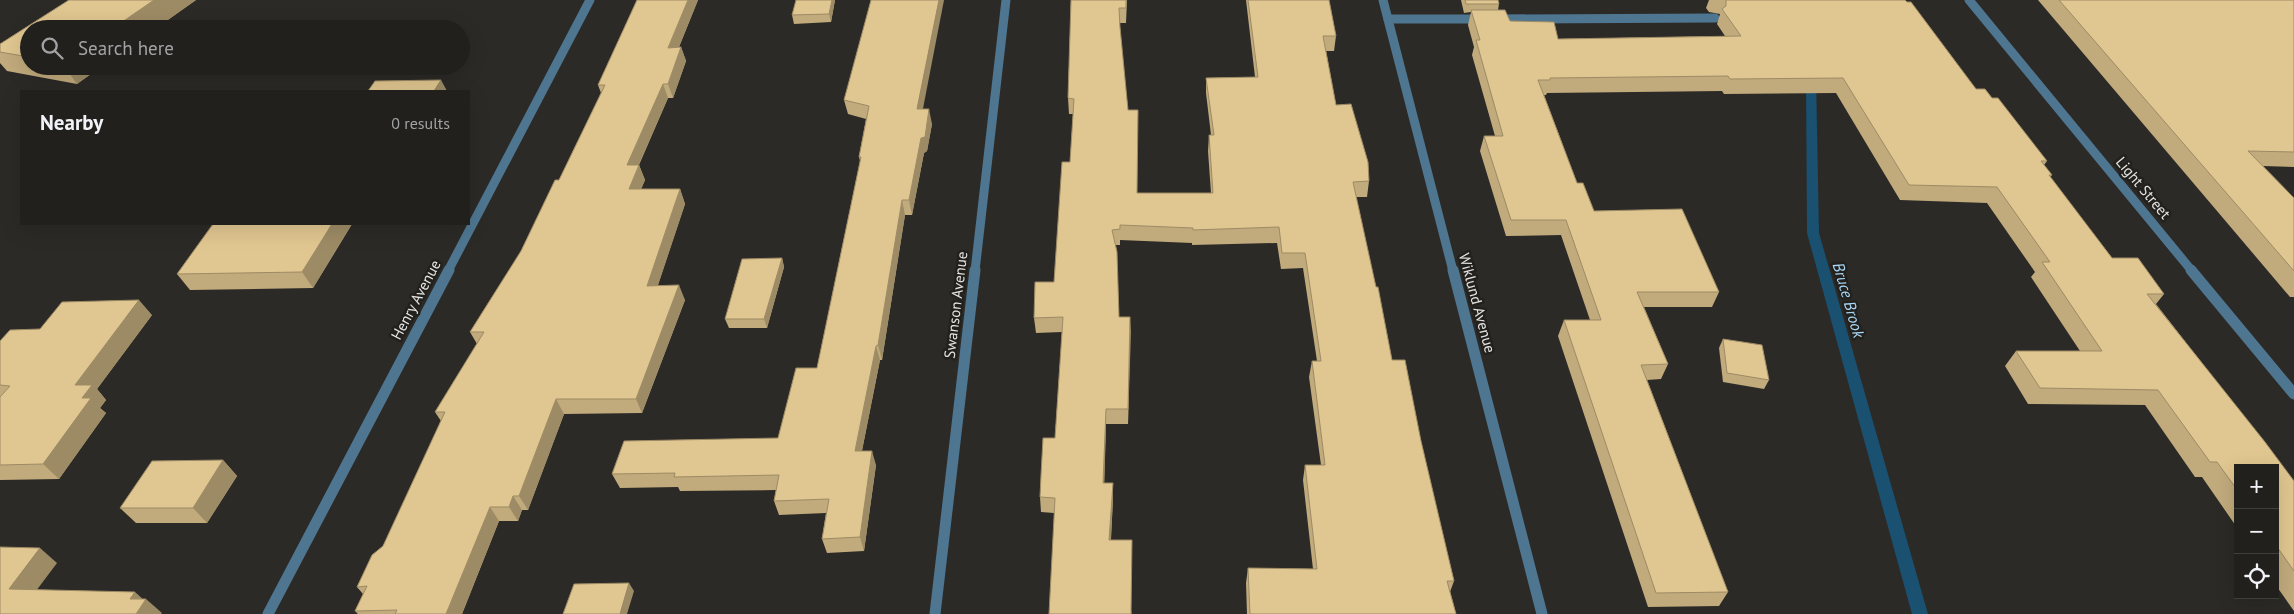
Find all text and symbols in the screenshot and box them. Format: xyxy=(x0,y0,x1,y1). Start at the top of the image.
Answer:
search box xyxy=(20,20,470,75)
icon: search xyxy=(38,34,66,62)
text: Search here xyxy=(78,36,174,60)
text: Nearby xyxy=(40,109,103,136)
text: 0 results xyxy=(391,113,450,133)
street label: Light Street xyxy=(2112,153,2175,223)
street label: Swanson Avenue xyxy=(940,250,971,359)
street label: Wiklund Avenue xyxy=(1455,251,1500,355)
street label: Henry Avenue xyxy=(387,257,445,343)
water label: Bruce Brook xyxy=(1829,260,1870,341)
map controls xyxy=(2234,464,2279,599)
button: + xyxy=(2234,464,2279,509)
button: − xyxy=(2234,509,2279,554)
button: locate xyxy=(2234,554,2279,599)

